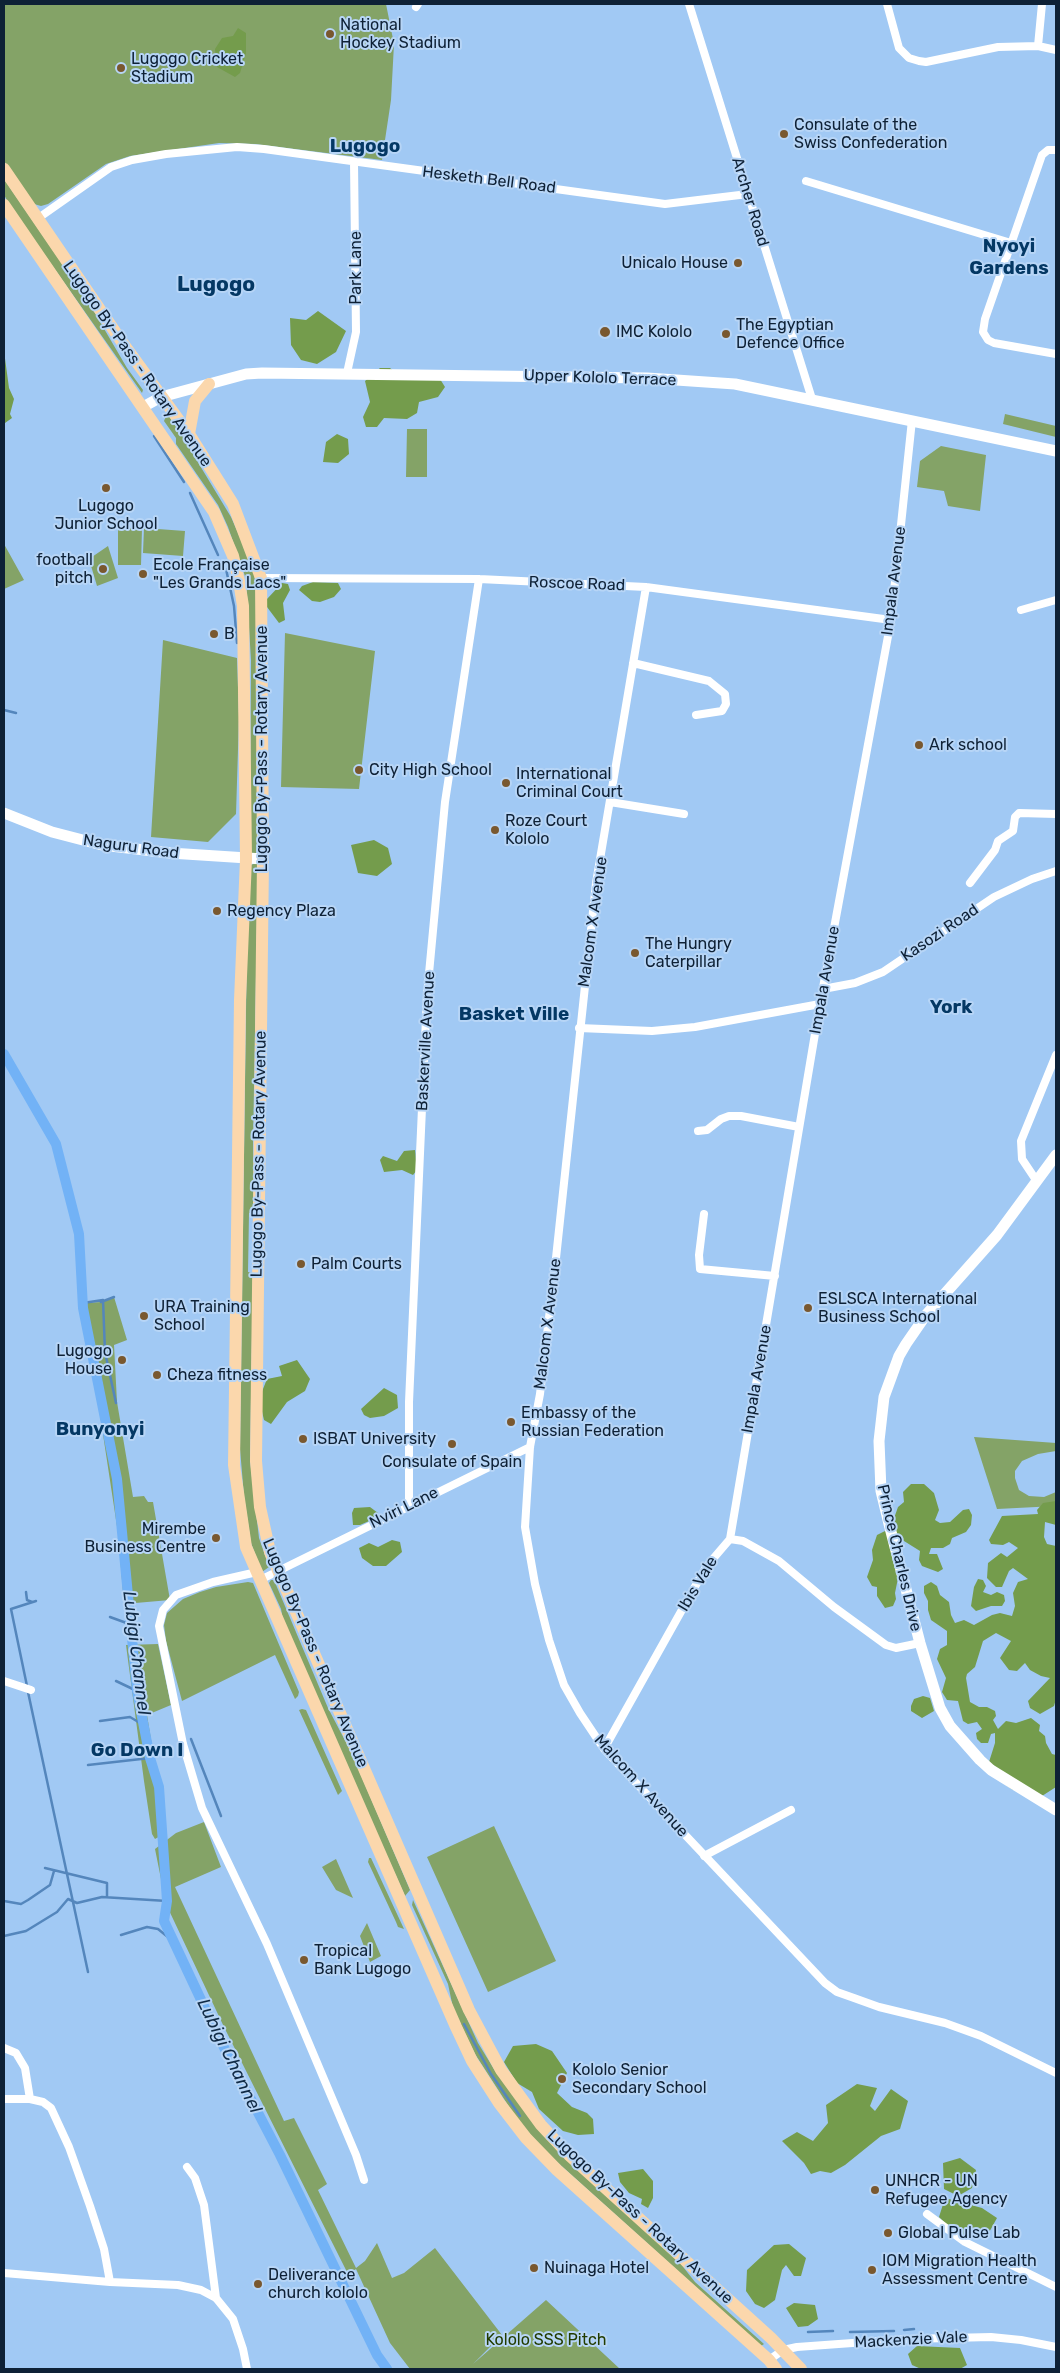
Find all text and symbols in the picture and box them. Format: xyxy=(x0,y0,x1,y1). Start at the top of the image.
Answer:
place label: National Hockey Stadium xyxy=(340,15,461,53)
marker: National Hockey Stadium xyxy=(324,28,336,40)
place label: Lugogo Cricket Stadium xyxy=(131,49,243,87)
marker: Lugogo Cricket Stadium xyxy=(115,62,127,74)
place label: Consulate of the Swiss Confederation xyxy=(794,115,947,153)
marker: Consulate of the Swiss Confederation xyxy=(778,128,790,140)
district label: Lugogo xyxy=(330,136,400,158)
street label: Archer Road xyxy=(727,155,773,249)
street label: Hesketh Bell Road xyxy=(421,162,557,198)
street label: Park Lane xyxy=(346,231,366,305)
district label: Nyoyi Gardens xyxy=(969,236,1049,280)
place label: Unicalo House xyxy=(621,253,728,273)
street label: Lugogo By-Pass - Rotary Avenue xyxy=(58,257,216,471)
marker: Unicalo House xyxy=(732,257,744,269)
district label: Lugogo xyxy=(177,272,255,298)
place label: The Egyptian Defence Office xyxy=(736,315,845,353)
place label: IMC Kololo xyxy=(616,322,692,342)
marker: IMC Kololo xyxy=(598,325,612,339)
marker: The Egyptian Defence Office xyxy=(720,328,732,340)
street label: Upper Kololo Terrace xyxy=(523,366,677,390)
marker: Lugogo Junior School xyxy=(100,482,112,494)
place label: Lugogo Junior School xyxy=(54,496,158,534)
street label: Impala Avenue xyxy=(878,525,910,637)
place label: football pitch xyxy=(36,550,93,588)
place label: Ecole Française "Les Grands Lacs" xyxy=(153,555,286,593)
marker: football pitch xyxy=(97,563,109,575)
marker: Ecole Française "Les Grands Lacs" xyxy=(137,568,149,580)
street label: Roscoe Road xyxy=(528,573,626,595)
place label: B xyxy=(224,624,235,644)
street label: Lugogo By-Pass - Rotary Avenue xyxy=(252,626,272,872)
marker: B xyxy=(208,628,220,640)
place label: Ark school xyxy=(929,735,1007,755)
marker: Ark school xyxy=(913,739,925,751)
place label: City High School xyxy=(369,760,492,780)
marker: City High School xyxy=(353,764,365,776)
place label: International Criminal Court xyxy=(516,764,623,802)
marker: International Criminal Court xyxy=(500,777,512,789)
place label: Roze Court Kololo xyxy=(505,811,587,849)
marker: Roze Court Kololo xyxy=(489,824,501,836)
street label: Naguru Road xyxy=(82,831,180,863)
street label: Malcom X Avenue xyxy=(574,855,612,989)
street label: Kasozi Road xyxy=(898,900,982,966)
place label: Regency Plaza xyxy=(227,901,336,921)
marker: Regency Plaza xyxy=(211,905,223,917)
street label: Impala Avenue xyxy=(806,924,844,1036)
place label: The Hungry Caterpillar xyxy=(645,934,732,972)
marker: The Hungry Caterpillar xyxy=(629,947,641,959)
street label: Baskerville Avenue xyxy=(413,971,439,1111)
district label: York xyxy=(930,997,972,1019)
district label: Basket Ville xyxy=(459,1004,569,1026)
street label: Lugogo By-Pass - Rotary Avenue xyxy=(247,1030,271,1278)
place label: Palm Courts xyxy=(311,1254,402,1274)
street label: Malcom X Avenue xyxy=(530,1257,566,1391)
marker: Palm Courts xyxy=(295,1258,307,1270)
place label: ESLSCA International Business School xyxy=(818,1289,977,1327)
place label: URA Training School xyxy=(154,1297,250,1335)
marker: ESLSCA International Business School xyxy=(802,1302,814,1314)
marker: URA Training School xyxy=(138,1310,150,1322)
street label: Impala Avenue xyxy=(738,1323,776,1435)
place label: Lugogo House xyxy=(56,1341,112,1379)
marker: Lugogo House xyxy=(116,1354,128,1366)
place label: Cheza fitness xyxy=(167,1365,267,1385)
marker: Cheza fitness xyxy=(151,1369,163,1381)
place label: Embassy of the Russian Federation xyxy=(521,1403,664,1441)
marker: Embassy of the Russian Federation xyxy=(505,1416,517,1428)
district label: Bunyonyi xyxy=(56,1419,144,1441)
place label: ISBAT University xyxy=(313,1429,436,1449)
marker: ISBAT University xyxy=(297,1433,309,1445)
marker: Consulate of Spain xyxy=(446,1438,458,1450)
place label: Consulate of Spain xyxy=(382,1452,522,1472)
street label: Nviri Lane xyxy=(366,1483,442,1533)
street label: Prince Charles Drive xyxy=(873,1483,925,1633)
place label: Mirembe Business Centre xyxy=(84,1519,206,1557)
marker: Mirembe Business Centre xyxy=(210,1532,222,1544)
street label: Lugogo By-Pass - Rotary Avenue xyxy=(258,1536,372,1770)
street label: Ibis Vale xyxy=(674,1553,722,1615)
water label: Lubigi Channel xyxy=(118,1590,154,1716)
street label: Malcom X Avenue xyxy=(590,1731,692,1841)
district label: Go Down I xyxy=(91,1740,183,1762)
place label: Tropical Bank Lugogo xyxy=(314,1941,411,1979)
marker: Tropical Bank Lugogo xyxy=(298,1954,310,1966)
water label: Lubigi Channel xyxy=(192,1995,266,2117)
place label: Kololo Senior Secondary School xyxy=(572,2060,707,2098)
marker: Kololo Senior Secondary School xyxy=(556,2073,568,2085)
street label: Lugogo By-Pass - Rotary Avenue xyxy=(543,2126,737,2308)
place label: UNHCR - UN Refugee Agency xyxy=(885,2171,1008,2209)
marker: UNHCR - UN Refugee Agency xyxy=(869,2184,881,2196)
place label: Global Pulse Lab xyxy=(898,2223,1020,2243)
marker: Global Pulse Lab xyxy=(882,2227,894,2239)
place label: IOM Migration Health Assessment Centre xyxy=(882,2251,1037,2289)
place label: Nuinaga Hotel xyxy=(544,2258,649,2278)
marker: Nuinaga Hotel xyxy=(528,2262,540,2274)
marker: IOM Migration Health Assessment Centre xyxy=(866,2264,878,2276)
place label: Deliverance church kololo xyxy=(268,2265,368,2303)
marker: Deliverance church kololo xyxy=(252,2278,264,2290)
street label: Mackenzie Vale xyxy=(854,2327,968,2353)
park label: Kololo SSS Pitch xyxy=(485,2330,607,2350)

